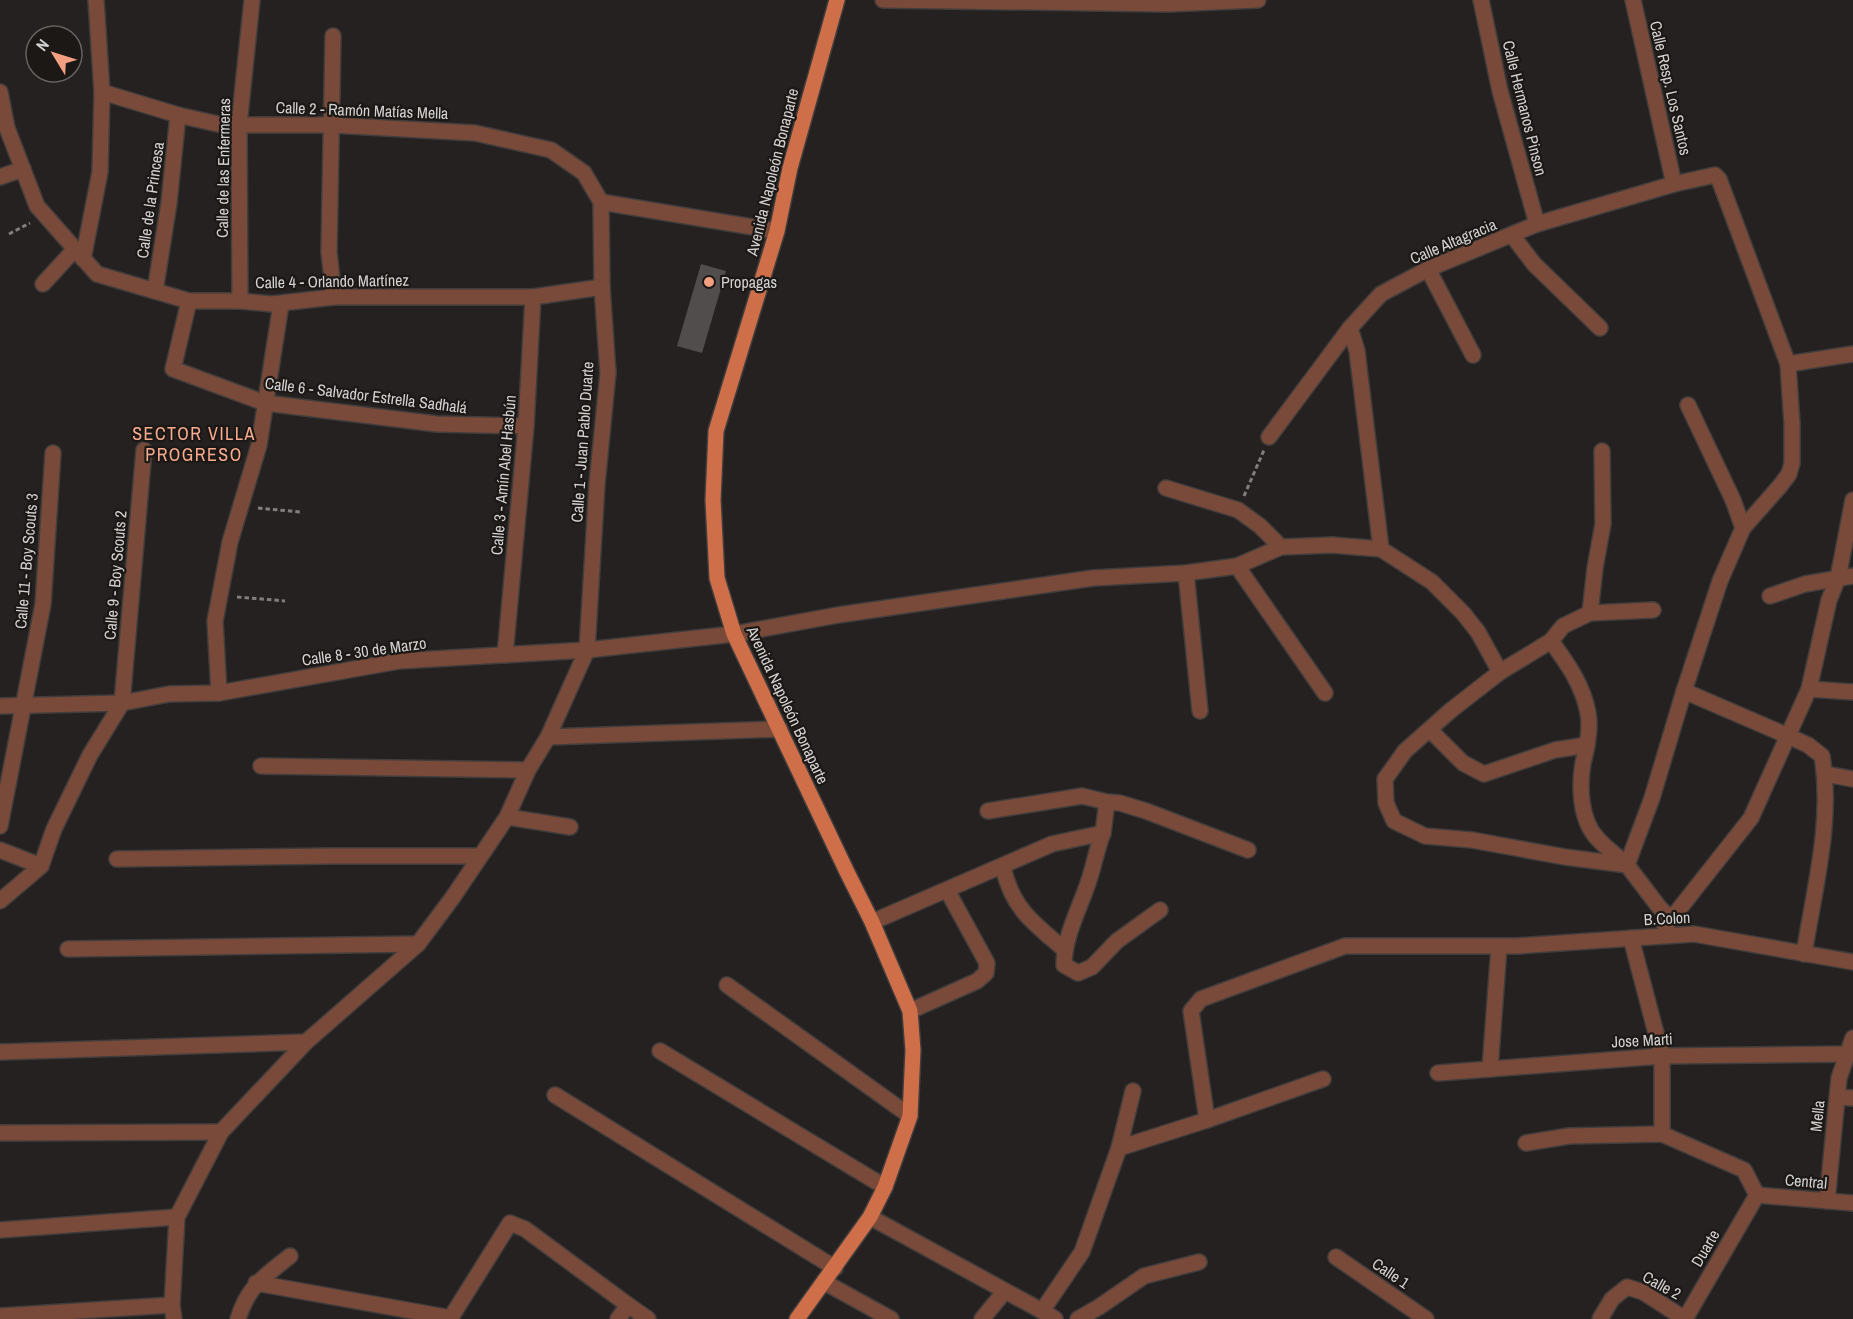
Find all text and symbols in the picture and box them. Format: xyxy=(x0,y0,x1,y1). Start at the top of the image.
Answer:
street label: Calle Resp. Los Santos xyxy=(1645,19,1697,157)
north arrow xyxy=(24,24,84,84)
text: N xyxy=(31,34,54,55)
street label: Calle Hermanos Pinson xyxy=(1498,38,1552,178)
street label: Avenida Napoleón Bonaparte xyxy=(740,86,803,259)
street label: Calle 2 - Ramón Matías Mella xyxy=(275,96,449,124)
street label: Calle de las Enfermeras xyxy=(211,98,235,238)
street label: Calle de la Princesa xyxy=(131,140,169,260)
street label: Calle Altagracia xyxy=(1406,213,1500,269)
street label: Calle 4 - Orlando Martínez xyxy=(255,269,410,293)
place label: Propagas xyxy=(721,271,777,293)
marker: Propagas xyxy=(702,275,716,289)
street label: Calle 1 - Juan Pablo Duarte xyxy=(565,361,599,523)
street label: Calle 6 - Salvador Estrella Sadhalá xyxy=(264,372,469,418)
street label: Calle 3 - Amín Abel Hasbún xyxy=(485,394,521,556)
district label: SECTOR VILLA PROGRESO xyxy=(132,421,256,467)
street label: Calle 11 - Boy Scouts 3 xyxy=(9,492,43,630)
street label: Calle 9 - Boy Scouts 2 xyxy=(98,509,132,641)
street label: Avenida Napoleón Bonaparte xyxy=(741,622,834,788)
street label: Calle 8 - 30 de Marzo xyxy=(300,631,428,671)
street label: B.Colon xyxy=(1643,906,1691,930)
street label: Jose Marti xyxy=(1611,1027,1673,1053)
street label: Mella xyxy=(1804,1099,1830,1133)
street label: Central xyxy=(1784,1168,1828,1194)
street label: Duarte xyxy=(1686,1225,1724,1271)
street label: Calle 1 xyxy=(1368,1252,1415,1294)
street label: Calle 2 xyxy=(1639,1265,1685,1305)

